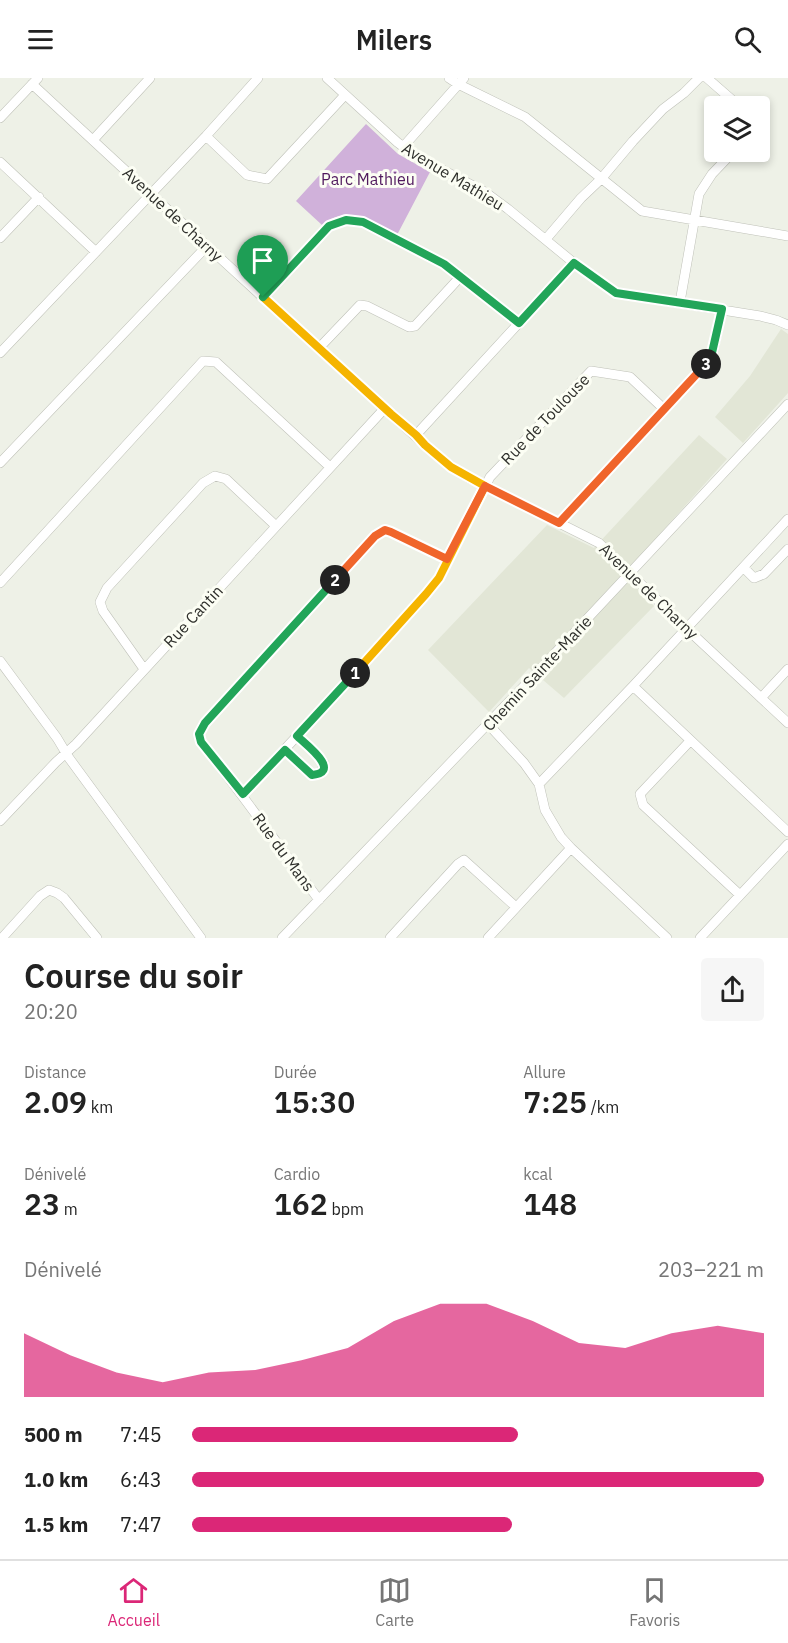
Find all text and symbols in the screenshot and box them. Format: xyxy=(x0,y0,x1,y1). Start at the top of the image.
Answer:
text: Milers xyxy=(356,22,432,57)
icon: menu xyxy=(24,23,57,56)
icon: search xyxy=(731,23,764,56)
map controls xyxy=(704,96,770,162)
button: layers xyxy=(704,96,770,162)
street label: Avenue Mathieu xyxy=(398,138,508,214)
street label: Avenue de Charny xyxy=(119,163,227,265)
park label: Parc Mathieu xyxy=(321,169,415,189)
pin xyxy=(237,235,288,297)
icon: arrive xyxy=(246,244,279,277)
pin: 3 xyxy=(691,349,721,379)
text: 3 xyxy=(701,354,711,374)
street label: Rue de Toulouse xyxy=(497,369,594,469)
street label: Avenue de Charny xyxy=(595,539,703,643)
pin: 2 xyxy=(320,565,350,595)
text: 2 xyxy=(330,570,340,590)
street label: Rue Cantin xyxy=(159,581,227,651)
street label: Chemin Sainte-Marie xyxy=(478,611,596,735)
pin: 1 xyxy=(340,658,370,688)
text: 1 xyxy=(350,663,360,683)
street label: Rue du Mans xyxy=(249,809,319,895)
text: Course du soir xyxy=(24,954,243,997)
button: share xyxy=(701,958,764,1021)
text: 20:20 xyxy=(24,998,78,1025)
text: Distance xyxy=(24,1062,86,1082)
text: Durée xyxy=(274,1062,317,1082)
text: Allure xyxy=(523,1062,566,1082)
text: 2.09 xyxy=(24,1082,87,1121)
text: 15:30 xyxy=(274,1082,355,1121)
text: 7:25 xyxy=(523,1082,587,1121)
text: km xyxy=(87,1097,113,1117)
text: /km xyxy=(587,1097,619,1117)
text: Dénivelé xyxy=(24,1164,86,1184)
text: Cardio xyxy=(274,1164,320,1184)
text: kcal xyxy=(523,1164,552,1184)
text: 23 xyxy=(24,1184,60,1223)
text: 162 xyxy=(274,1184,328,1223)
text: 148 xyxy=(523,1184,577,1223)
text: m xyxy=(60,1199,78,1219)
text: bpm xyxy=(328,1199,364,1219)
text: Dénivelé xyxy=(24,1256,102,1283)
text: 203–221 m xyxy=(658,1256,764,1283)
text: 500 m xyxy=(24,1421,83,1448)
text: 7:45 xyxy=(120,1421,162,1448)
text: 1.0 km xyxy=(24,1466,88,1493)
text: 6:43 xyxy=(120,1466,162,1493)
text: 1.5 km xyxy=(24,1511,88,1538)
text: 7:47 xyxy=(120,1511,162,1538)
tab: Accueil xyxy=(108,1574,160,1630)
tab: Carte xyxy=(375,1574,414,1630)
tab: Favoris xyxy=(629,1574,680,1630)

